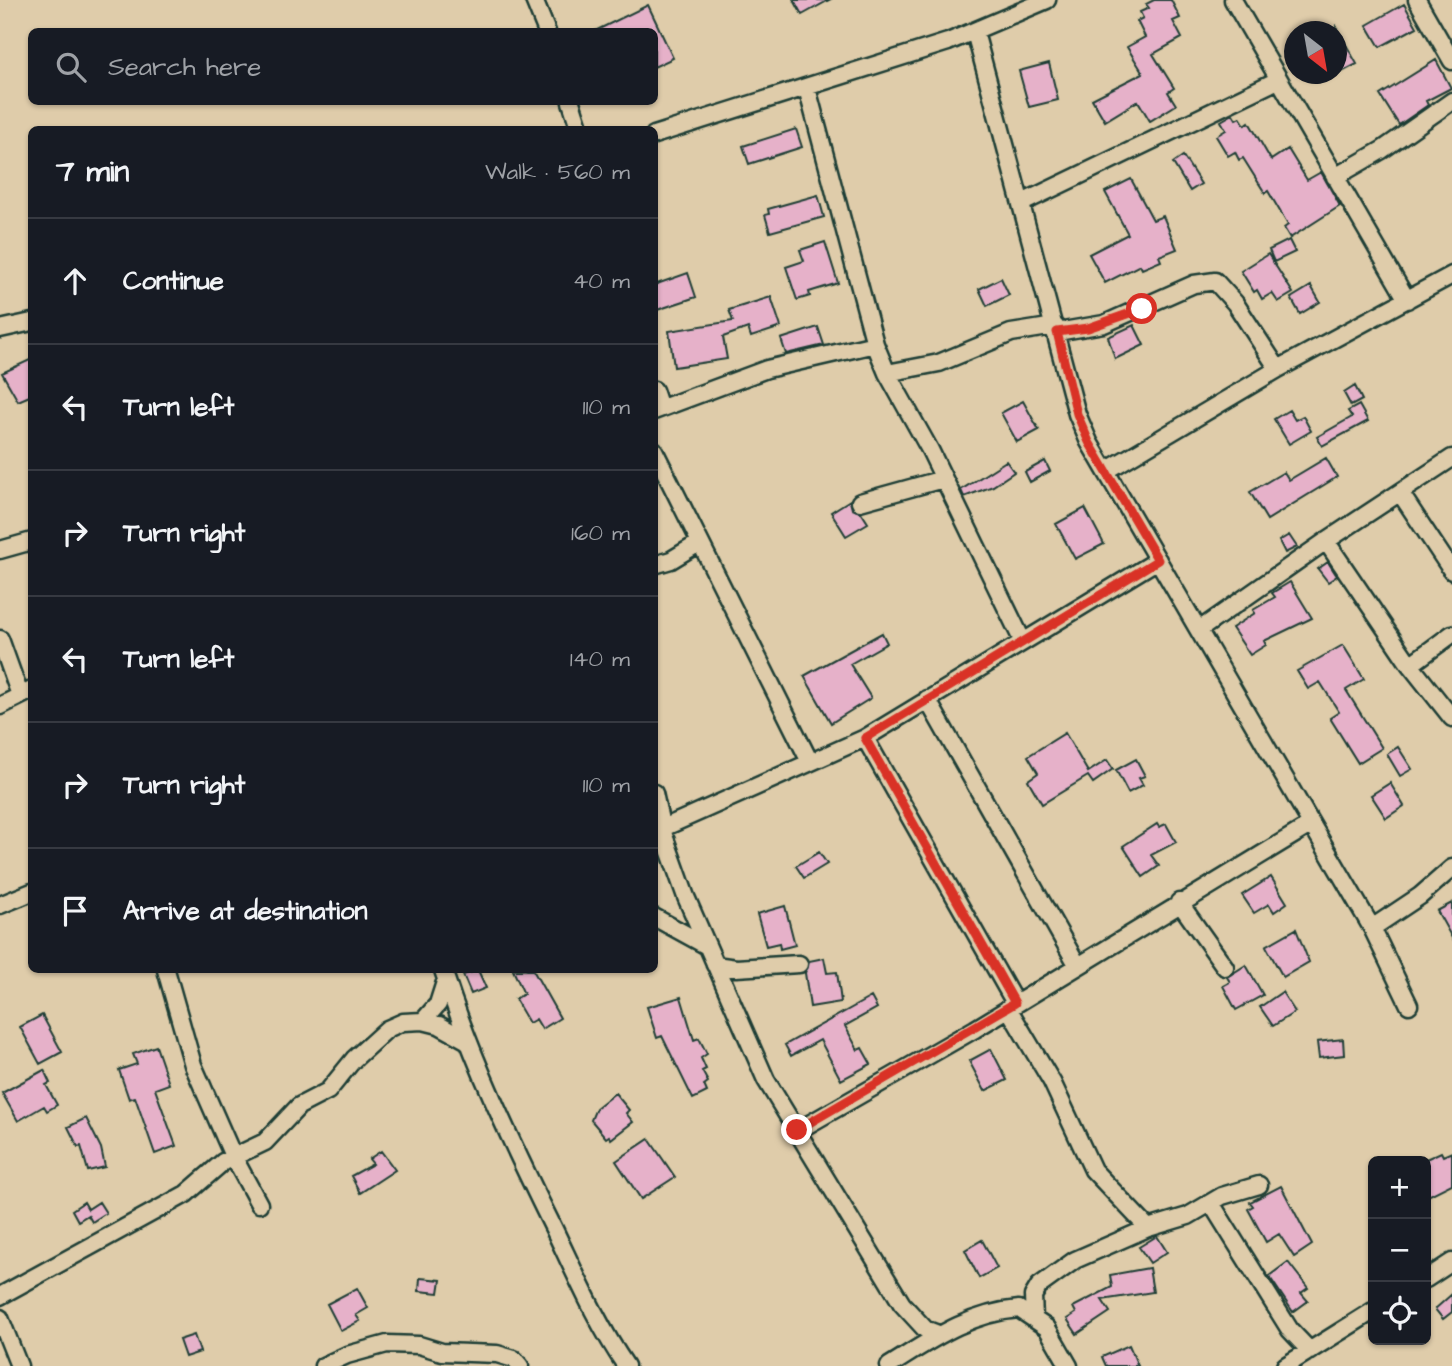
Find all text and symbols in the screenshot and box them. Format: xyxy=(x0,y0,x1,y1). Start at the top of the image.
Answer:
north arrow xyxy=(1284,21,1347,84)
search box xyxy=(28,28,658,105)
icon: search xyxy=(52,48,90,86)
text: Search here xyxy=(108,49,261,85)
text: 7 min xyxy=(56,151,129,193)
text: Walk · 560 m xyxy=(485,156,630,188)
icon: ahead xyxy=(56,262,94,300)
text: Continue xyxy=(123,263,224,299)
text: 40 m xyxy=(573,265,630,297)
route start xyxy=(1126,293,1157,324)
icon: left xyxy=(56,388,94,426)
text: Turn left xyxy=(123,389,234,425)
text: 110 m xyxy=(582,391,630,423)
icon: right xyxy=(56,514,94,552)
text: Turn right xyxy=(123,515,245,551)
text: 160 m xyxy=(571,517,630,549)
icon: left xyxy=(56,640,94,678)
text: Turn left xyxy=(123,641,234,677)
text: 140 m xyxy=(570,643,630,675)
icon: right xyxy=(56,766,94,804)
text: Turn right xyxy=(123,767,245,803)
text: 110 m xyxy=(582,769,630,801)
icon: arrive xyxy=(56,892,94,930)
text: Arrive at destination xyxy=(123,893,368,929)
route end xyxy=(781,1114,812,1145)
map controls xyxy=(1368,1156,1431,1345)
button: + xyxy=(1368,1156,1431,1219)
button: − xyxy=(1368,1219,1431,1282)
button: locate xyxy=(1368,1282,1431,1345)

